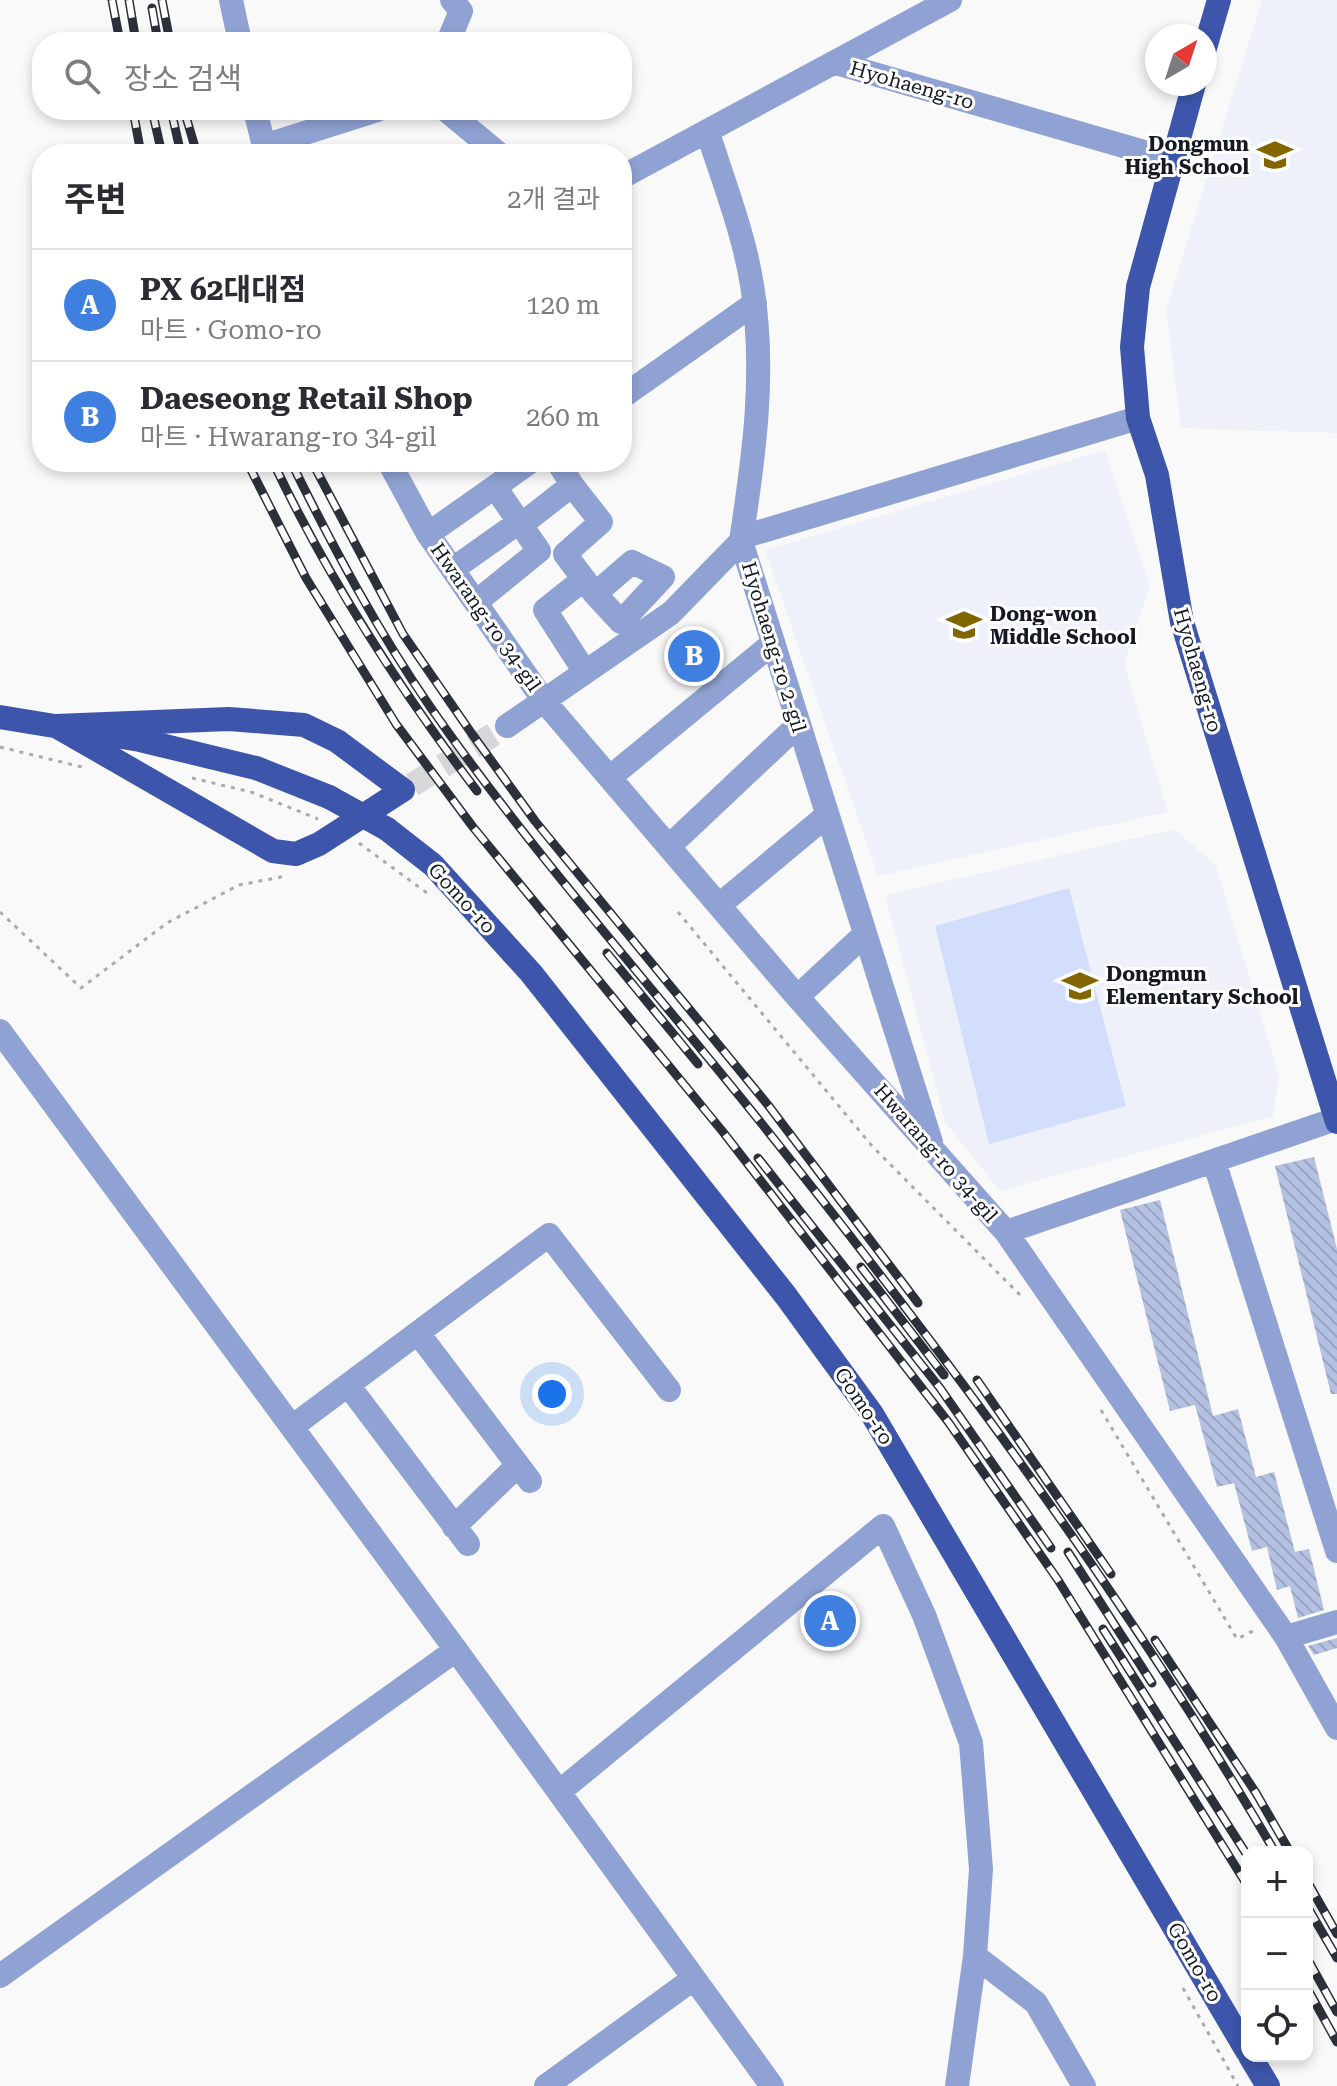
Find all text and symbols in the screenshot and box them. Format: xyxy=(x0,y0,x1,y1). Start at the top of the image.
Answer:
north arrow xyxy=(1145,24,1217,96)
search box xyxy=(32,32,632,120)
icon: search xyxy=(60,54,104,98)
street label: Hyohaeng-ro xyxy=(847,56,977,114)
text: 장소 검색 xyxy=(124,61,242,96)
place label: Dongmun High School xyxy=(1125,132,1250,179)
school or university icon: Dongmun High School xyxy=(1256,136,1294,174)
text: 주변 xyxy=(64,179,127,219)
text: 2개 결과 xyxy=(507,184,600,214)
text: PX 62대대점 xyxy=(140,272,306,307)
text: A xyxy=(81,290,99,320)
text: 120 m xyxy=(526,290,600,320)
text: 마트 · Gomo-ro xyxy=(140,315,322,345)
text: Daeseong Retail Shop xyxy=(140,381,473,416)
text: B xyxy=(81,402,99,432)
text: 260 m xyxy=(526,402,600,432)
text: 마트 · Hwarang-ro 34-gil xyxy=(140,422,436,452)
street label: Hwarang-ro 34-gil xyxy=(426,538,546,696)
street label: Hyohaeng-ro 2-gil xyxy=(737,559,811,735)
place label: Dong-won Middle School xyxy=(990,602,1137,649)
street label: Hyohaeng-ro xyxy=(1169,605,1227,735)
school or university icon: Dong-won Middle School xyxy=(945,606,983,644)
pin: B xyxy=(668,626,720,686)
street label: Gomo-ro xyxy=(423,858,501,938)
place label: Dongmun Elementary School xyxy=(1106,962,1299,1009)
school or university icon: Dongmun Elementary School xyxy=(1061,967,1099,1005)
street label: Hwarang-ro 34-gil xyxy=(869,1079,1003,1227)
street label: Gomo-ro xyxy=(829,1363,899,1449)
your location xyxy=(532,1374,572,1414)
pin: A xyxy=(804,1591,856,1651)
map controls xyxy=(1241,1846,1313,2062)
button: + xyxy=(1241,1846,1313,1918)
street label: Gomo-ro xyxy=(1163,1918,1227,2006)
button: − xyxy=(1241,1918,1313,1990)
button: locate xyxy=(1241,1990,1313,2062)

